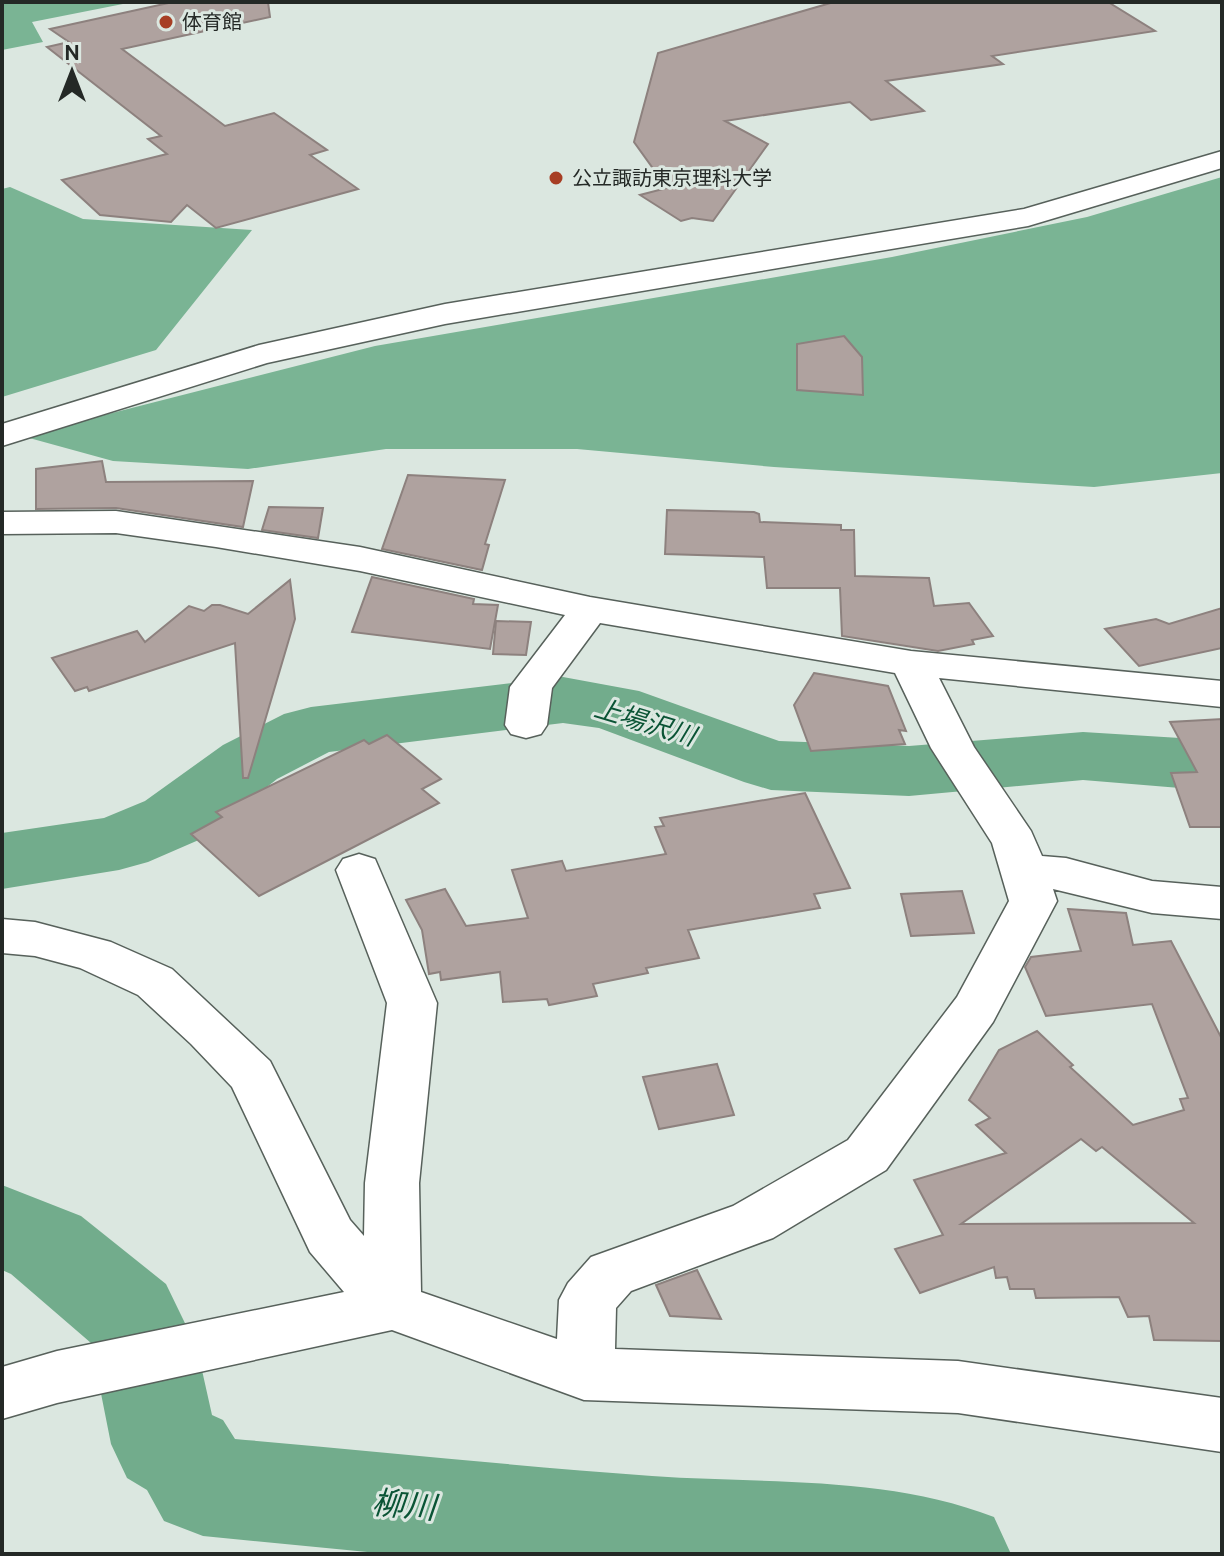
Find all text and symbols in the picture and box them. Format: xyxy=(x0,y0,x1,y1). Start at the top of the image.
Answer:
place label: 体育館 xyxy=(182,10,242,34)
marker: 体育館 xyxy=(157,13,175,31)
north arrow xyxy=(32,32,112,112)
text: N xyxy=(64,39,80,66)
place label: 公立諏訪東京理科大学 xyxy=(572,166,772,190)
marker: 公立諏訪東京理科大学 xyxy=(547,169,565,187)
water label: 上場沢川 xyxy=(591,691,702,753)
water label: 柳川 xyxy=(370,1482,441,1527)

